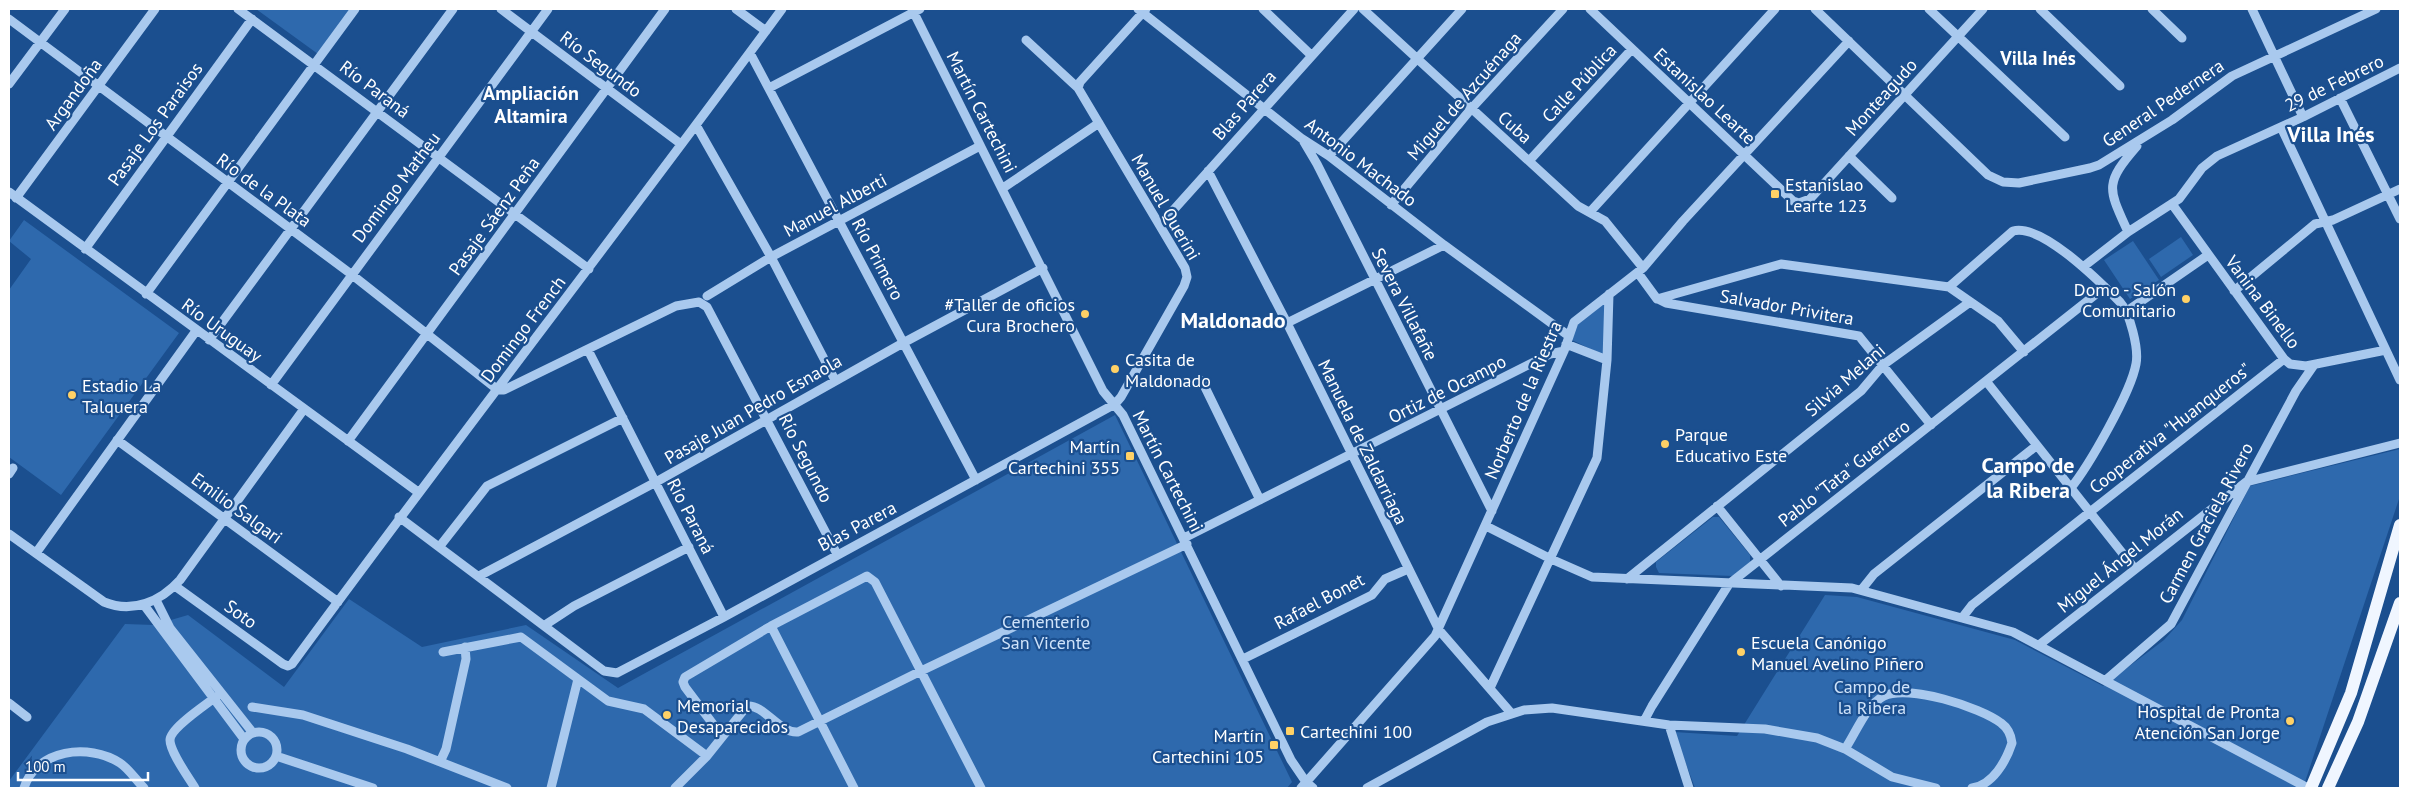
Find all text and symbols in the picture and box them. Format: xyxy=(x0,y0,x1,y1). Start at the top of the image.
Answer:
street label: Río Segundo xyxy=(555,26,647,102)
street label: Miguel de Azcuénaga xyxy=(1402,27,1526,165)
street label: Calle Pública xyxy=(1537,39,1621,127)
street label: Estanislao Learte xyxy=(1649,43,1761,149)
district label: Villa Inés xyxy=(1999,46,2076,70)
street label: Martín Cartechini xyxy=(941,47,1023,177)
street label: 29 de Febrero xyxy=(2281,49,2387,117)
street label: Monteagudo xyxy=(1840,53,1922,141)
street label: Argandoña xyxy=(39,54,107,134)
street label: General Pedernera xyxy=(2098,54,2228,152)
street label: Río Paraná xyxy=(335,55,415,123)
street label: Pasaje Los Paraisos xyxy=(103,58,207,190)
street label: Blas Parera xyxy=(1207,65,1281,145)
district label: Ampliación Altamira xyxy=(483,80,579,129)
street label: Cuba xyxy=(1493,106,1537,148)
street label: Antonio Machado xyxy=(1300,112,1422,212)
district label: Villa Inés xyxy=(2286,120,2375,148)
street label: Domingo Matheu xyxy=(347,127,445,247)
street label: Río de la Plata xyxy=(212,148,316,232)
street label: Manuel Querini xyxy=(1126,150,1206,264)
street label: Pasaje Sáenz Peña xyxy=(443,152,545,280)
street label: Manuel Alberti xyxy=(779,168,891,242)
place label: Estanislao Learte 123 xyxy=(1785,173,1867,217)
marker: Estanislao Learte 123 xyxy=(1769,188,1781,200)
street label: Río Primero xyxy=(847,214,909,304)
street label: Severa Villafañe xyxy=(1367,244,1443,364)
street label: Vanina Binello xyxy=(2220,250,2306,353)
street label: Domingo French xyxy=(476,271,570,387)
place label: Domo - Salón Comunitario xyxy=(2074,278,2176,322)
street label: Salvador Privitera xyxy=(1718,284,1856,330)
street label: Río Uruguay xyxy=(177,293,267,367)
place label: #Taller de oficios Cura Brochero xyxy=(944,293,1075,337)
marker: Domo - Salón Comunitario xyxy=(2180,293,2192,305)
district label: Maldonado xyxy=(1180,306,1286,334)
marker: #Taller de oficios Cura Brochero xyxy=(1079,308,1091,320)
street label: Norberto de la Riestra xyxy=(1479,317,1567,483)
street label: Silvia Melani xyxy=(1800,339,1890,421)
place label: Casita de Maldonado xyxy=(1125,348,1211,392)
street label: Pasaje Juan Pedro Esnaola xyxy=(660,349,846,469)
street label: Ortiz de Ocampo xyxy=(1384,349,1510,429)
street label: Manuela de Zaldarriaga xyxy=(1313,356,1413,528)
street label: Cooperativa "Huanqueros" xyxy=(2084,358,2256,498)
marker: Casita de Maldonado xyxy=(1109,363,1121,375)
place label: Estadio La Talquera xyxy=(82,374,161,418)
marker: Estadio La Talquera xyxy=(66,389,78,401)
street label: Martín Cartechini xyxy=(1127,406,1209,536)
street label: Río Segundo xyxy=(774,410,838,506)
street label: Pablo "Tata" Guerrero xyxy=(1774,414,1914,532)
place label: Parque Educativo Este xyxy=(1675,423,1787,467)
place label: Martín Cartechini 355 xyxy=(1008,435,1120,479)
marker: Parque Educativo Este xyxy=(1659,438,1671,450)
street label: Carmen Graciela Rivero xyxy=(2154,438,2258,608)
marker: Martín Cartechini 355 xyxy=(1124,450,1136,462)
district label: Campo de la Ribera xyxy=(1982,451,2074,504)
street label: Emilio Salgari xyxy=(187,467,287,549)
street label: Río Paraná xyxy=(662,474,720,558)
street label: Blas Parera xyxy=(814,496,900,556)
street label: Miguel Ángel Morán xyxy=(2052,502,2188,618)
street label: Rafael Bonet xyxy=(1270,568,1368,634)
street label: Soto xyxy=(220,594,262,634)
park label: Cementerio San Vicente xyxy=(1001,610,1091,654)
place label: Escuela Canónigo Manuel Avelino Piñero xyxy=(1751,631,1924,675)
marker: Escuela Canónigo Manuel Avelino Piñero xyxy=(1735,646,1747,658)
park label: Campo de la Ribera xyxy=(1834,675,1910,719)
place label: Memorial Desaparecidos xyxy=(677,694,788,738)
place label: Hospital de Pronta Atención San Jorge xyxy=(2135,700,2280,744)
marker: Memorial Desaparecidos xyxy=(661,709,673,721)
marker: Hospital de Pronta Atención San Jorge xyxy=(2284,715,2296,727)
place label: Cartechini 100 xyxy=(1300,720,1412,743)
place label: Martín Cartechini 105 xyxy=(1152,724,1264,768)
marker: Cartechini 100 xyxy=(1284,725,1296,737)
marker: Martín Cartechini 105 xyxy=(1268,739,1280,751)
scale bar xyxy=(18,750,148,782)
text: 100 m xyxy=(25,757,66,776)

